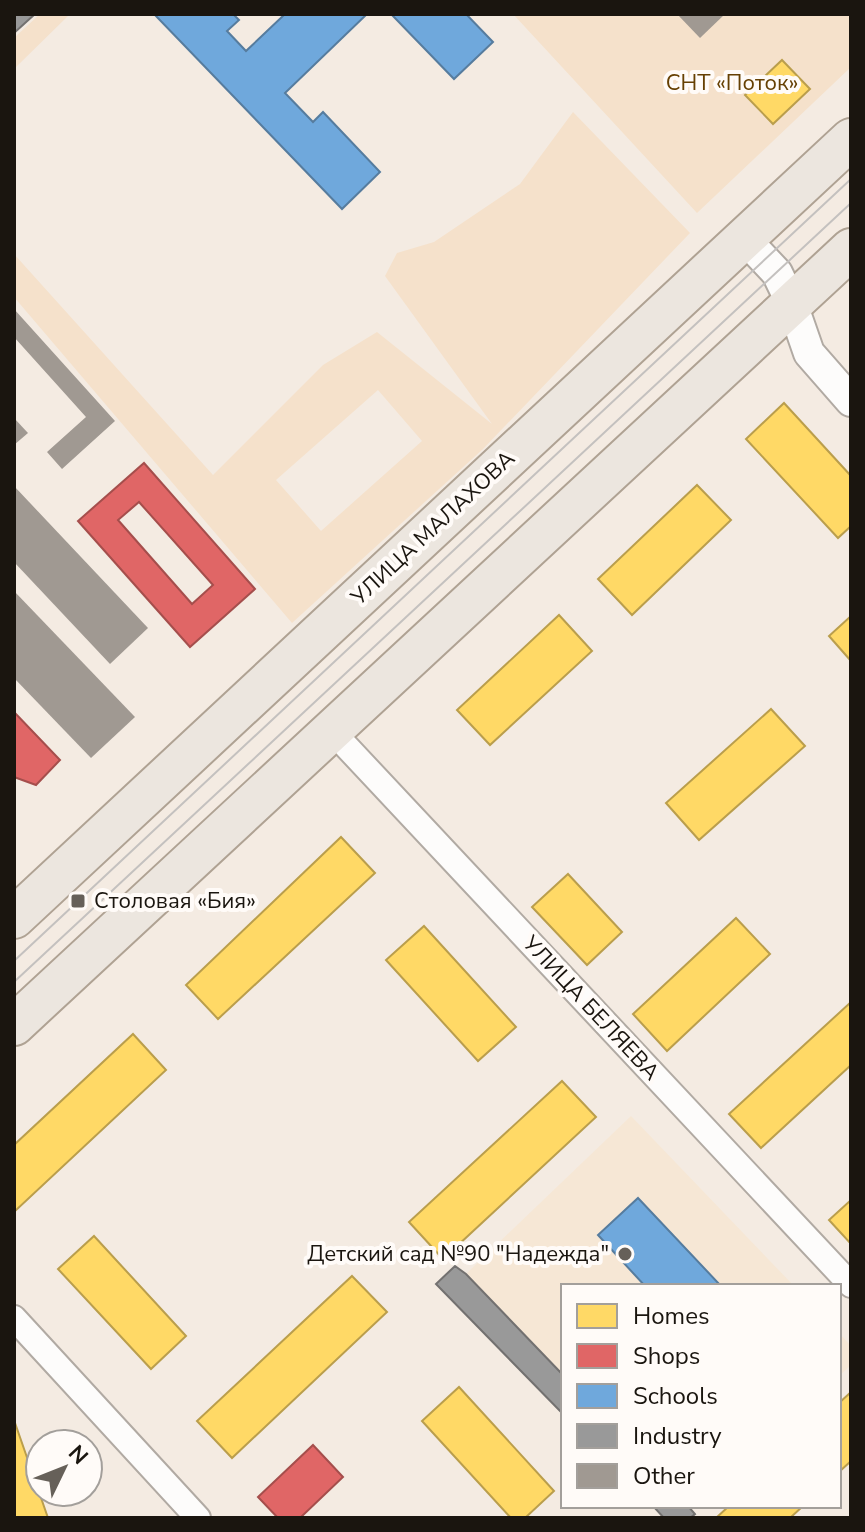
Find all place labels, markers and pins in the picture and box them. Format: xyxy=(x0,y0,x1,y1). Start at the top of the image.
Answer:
place label: Столовая «Бия» xyxy=(94,886,256,916)
marker: Столовая «Бия» xyxy=(69,892,87,910)
place label: Детский сад №90 "Надежда" xyxy=(307,1239,609,1269)
marker: Детский сад №90 "Надежда" xyxy=(616,1245,634,1263)

